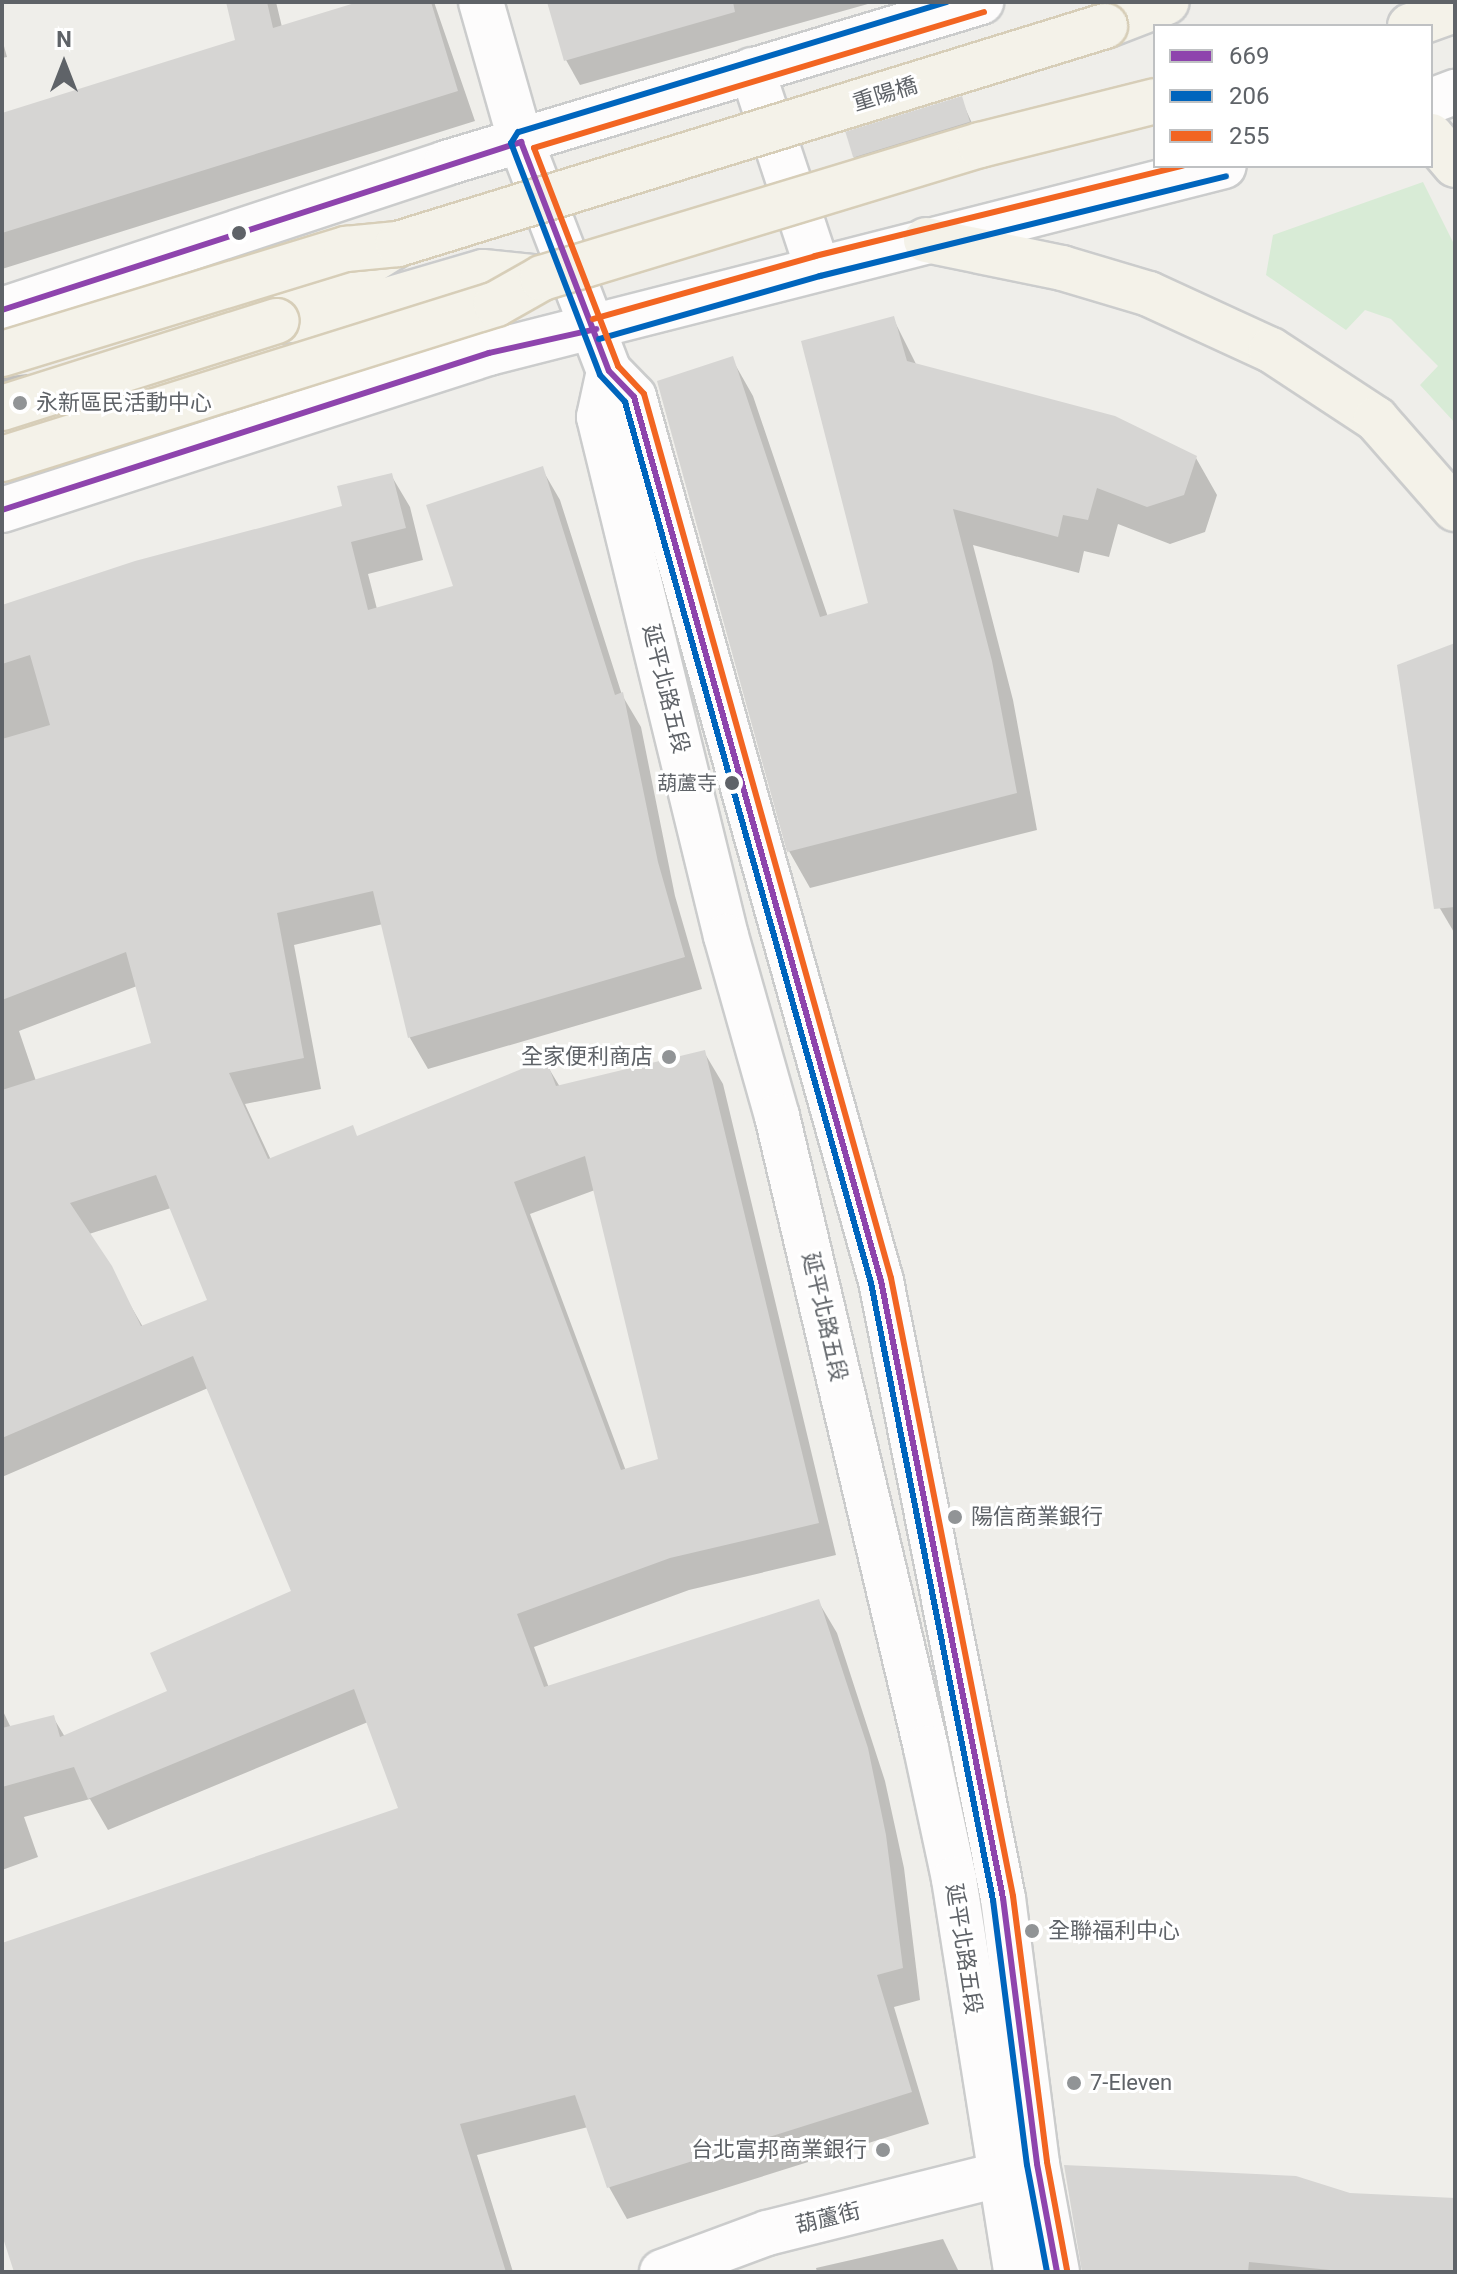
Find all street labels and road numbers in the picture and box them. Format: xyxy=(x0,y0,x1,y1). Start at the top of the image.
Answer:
street label: 重陽橋 xyxy=(850,72,920,116)
street label: 延平北路五段 xyxy=(637,622,695,756)
street label: 延平北路五段 xyxy=(797,1250,853,1384)
street label: 延平北路五段 xyxy=(941,1882,987,2016)
street label: 葫蘆街 xyxy=(793,2197,863,2239)

